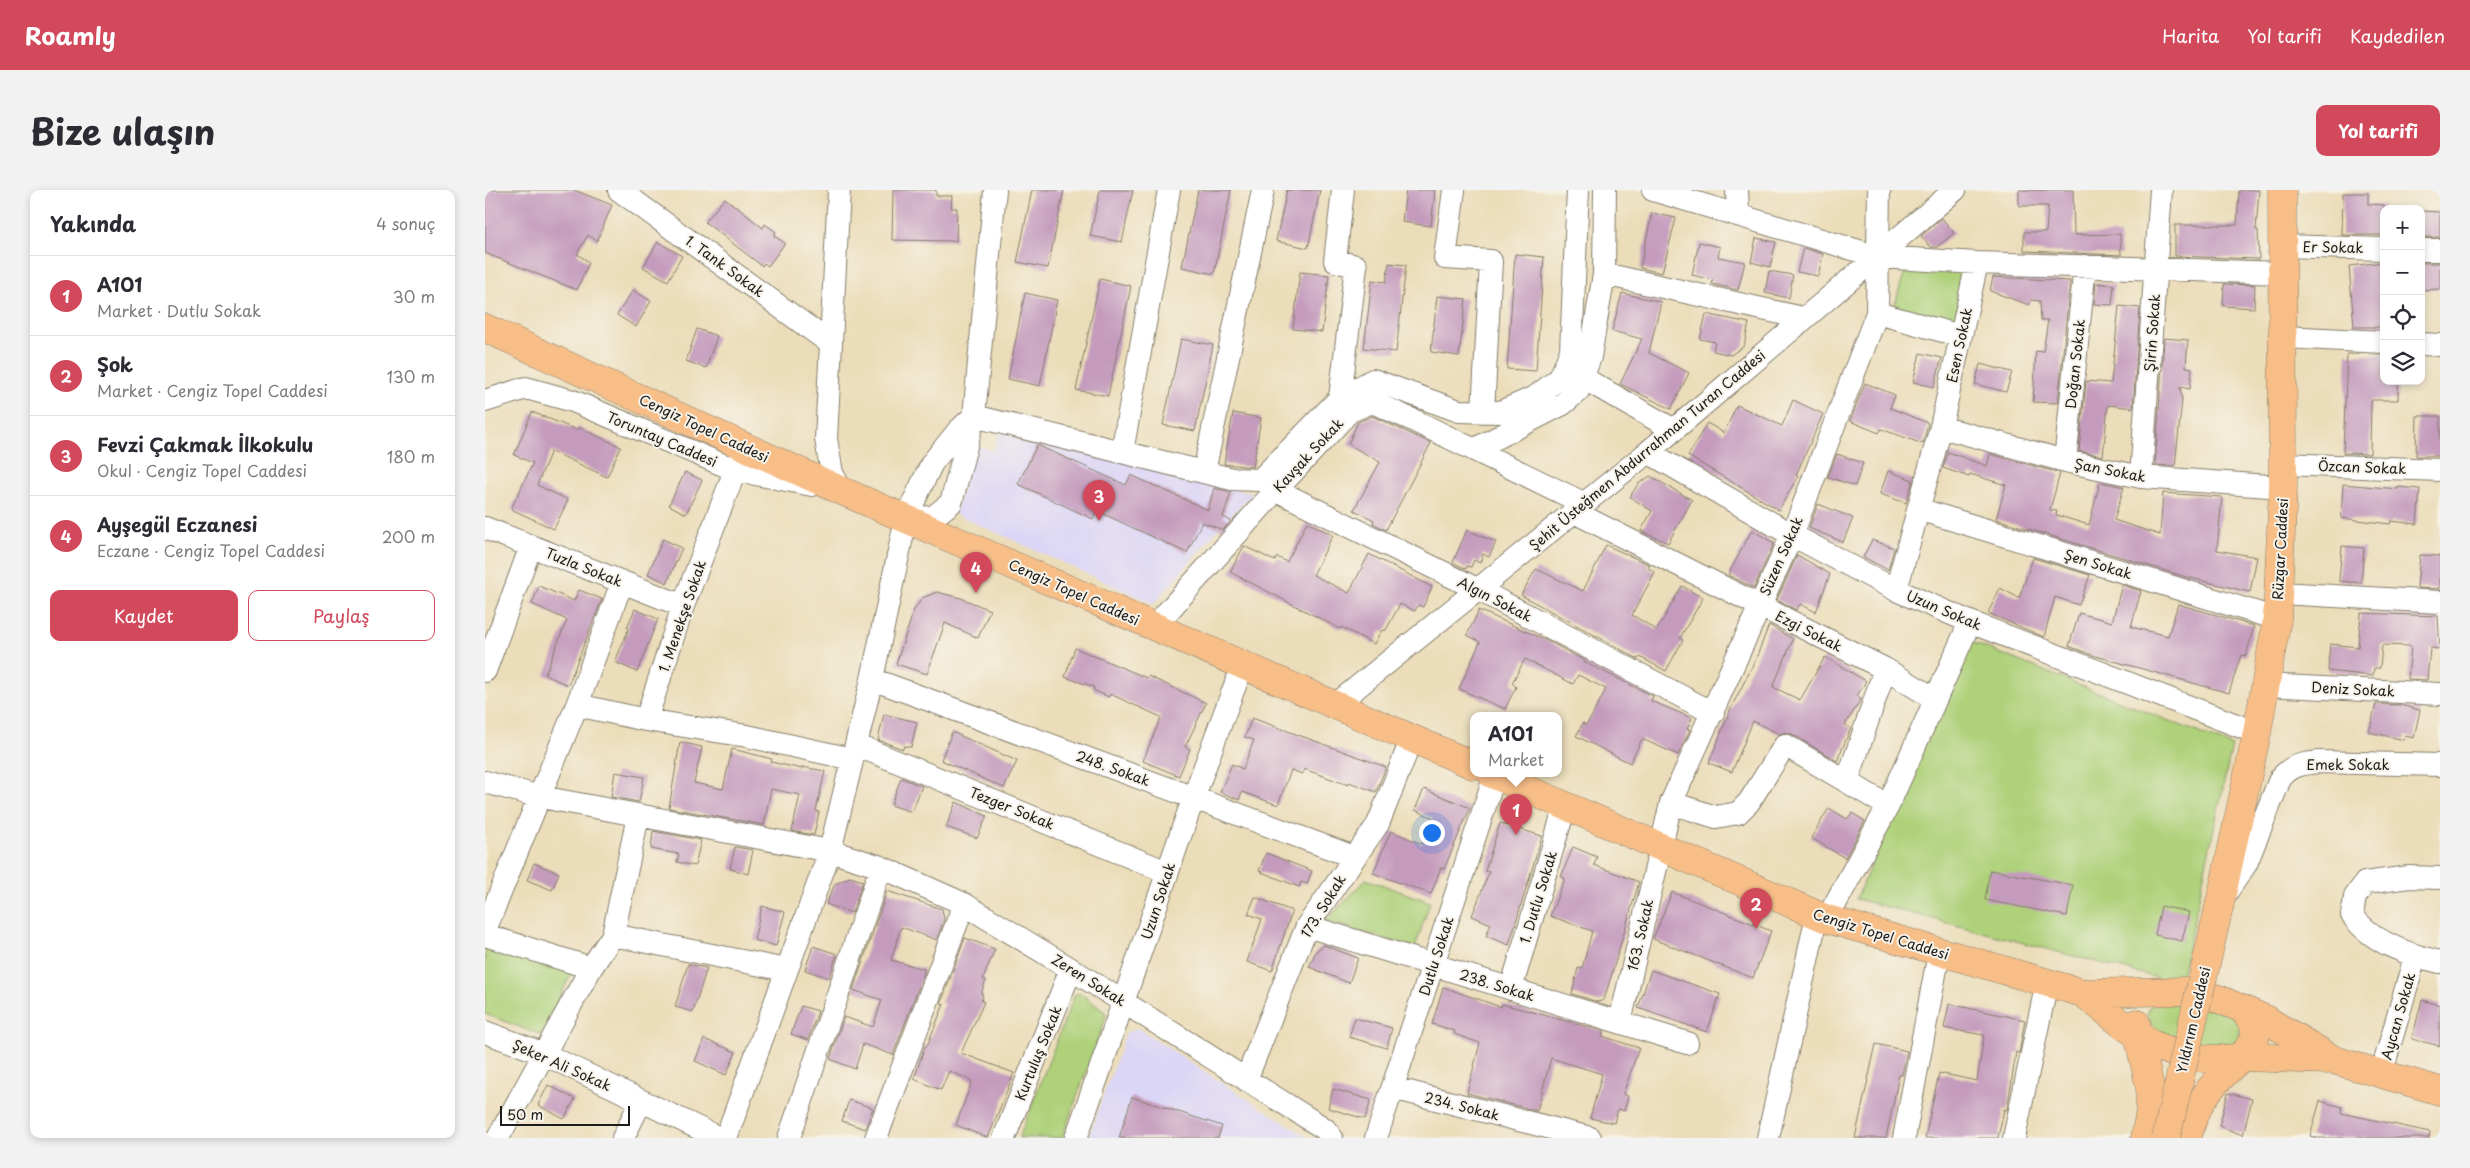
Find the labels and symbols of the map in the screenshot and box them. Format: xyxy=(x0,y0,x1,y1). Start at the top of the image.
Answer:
street label: 1. Tank Sokak xyxy=(681,230,769,302)
street label: Er Sokak xyxy=(2302,236,2364,258)
street label: Şirin Sokak xyxy=(2139,293,2165,373)
street label: Esen Sokak xyxy=(1941,306,1977,384)
street label: Doğan Sokak xyxy=(2060,318,2090,410)
street label: Şehit Üsteğmen Abdurrahman Turan Caddesi xyxy=(1524,345,1770,555)
street label: Cengiz Topel Caddesi xyxy=(636,389,772,467)
street label: Toruntay Caddesi xyxy=(603,406,721,472)
street label: Kavşak Sokak xyxy=(1268,413,1348,497)
street label: Şan Sokak xyxy=(2072,453,2148,487)
street label: Özcan Sokak xyxy=(2317,455,2407,479)
pin: 3 xyxy=(1083,480,1115,521)
street label: Rüzgar Caddesi xyxy=(2267,497,2293,601)
street label: Süzen Sokak xyxy=(1754,513,1808,599)
street label: Tuzla Sokak xyxy=(542,542,626,592)
street label: Şen Sokak xyxy=(2061,544,2135,584)
pin: 4 xyxy=(960,552,992,593)
street label: Cengiz Topel Caddesi xyxy=(1005,554,1143,630)
street label: 1. Menekşe Sokak xyxy=(653,557,711,675)
street label: Algın Sokak xyxy=(1454,571,1536,627)
street label: Uzun Sokak xyxy=(1903,585,1985,635)
street label: Ezgi Sokak xyxy=(1772,605,1846,657)
street label: Deniz Sokak xyxy=(2311,676,2395,702)
street label: 248. Sokak xyxy=(1073,745,1153,791)
street label: Emek Sokak xyxy=(2306,754,2390,775)
street label: Tezger Sokak xyxy=(966,781,1058,835)
pin: 1 xyxy=(1500,794,1532,835)
your location xyxy=(1419,820,1445,846)
street label: 1. Dutlu Sokak xyxy=(1514,848,1562,946)
street label: Uzun Sokak xyxy=(1136,860,1180,942)
street label: 173. Sokak xyxy=(1295,870,1351,942)
pin: 2 xyxy=(1740,888,1772,929)
street label: 163. Sokak xyxy=(1622,897,1658,973)
street label: Cengiz Topel Caddesi xyxy=(1810,903,1952,965)
street label: Dutlu Sokak xyxy=(1413,914,1459,998)
street label: Zeren Sokak xyxy=(1048,949,1130,1011)
street label: 238. Sokak xyxy=(1457,964,1537,1006)
street label: Yıldırım Caddesi xyxy=(2171,965,2215,1075)
street label: Aycan Sokak xyxy=(2375,970,2421,1062)
street label: Kurtuluş Sokak xyxy=(1009,1002,1067,1104)
street label: Şeker Ali Sokak xyxy=(509,1034,615,1096)
street label: 234. Sokak xyxy=(1422,1087,1502,1125)
scale bar xyxy=(500,1103,630,1126)

